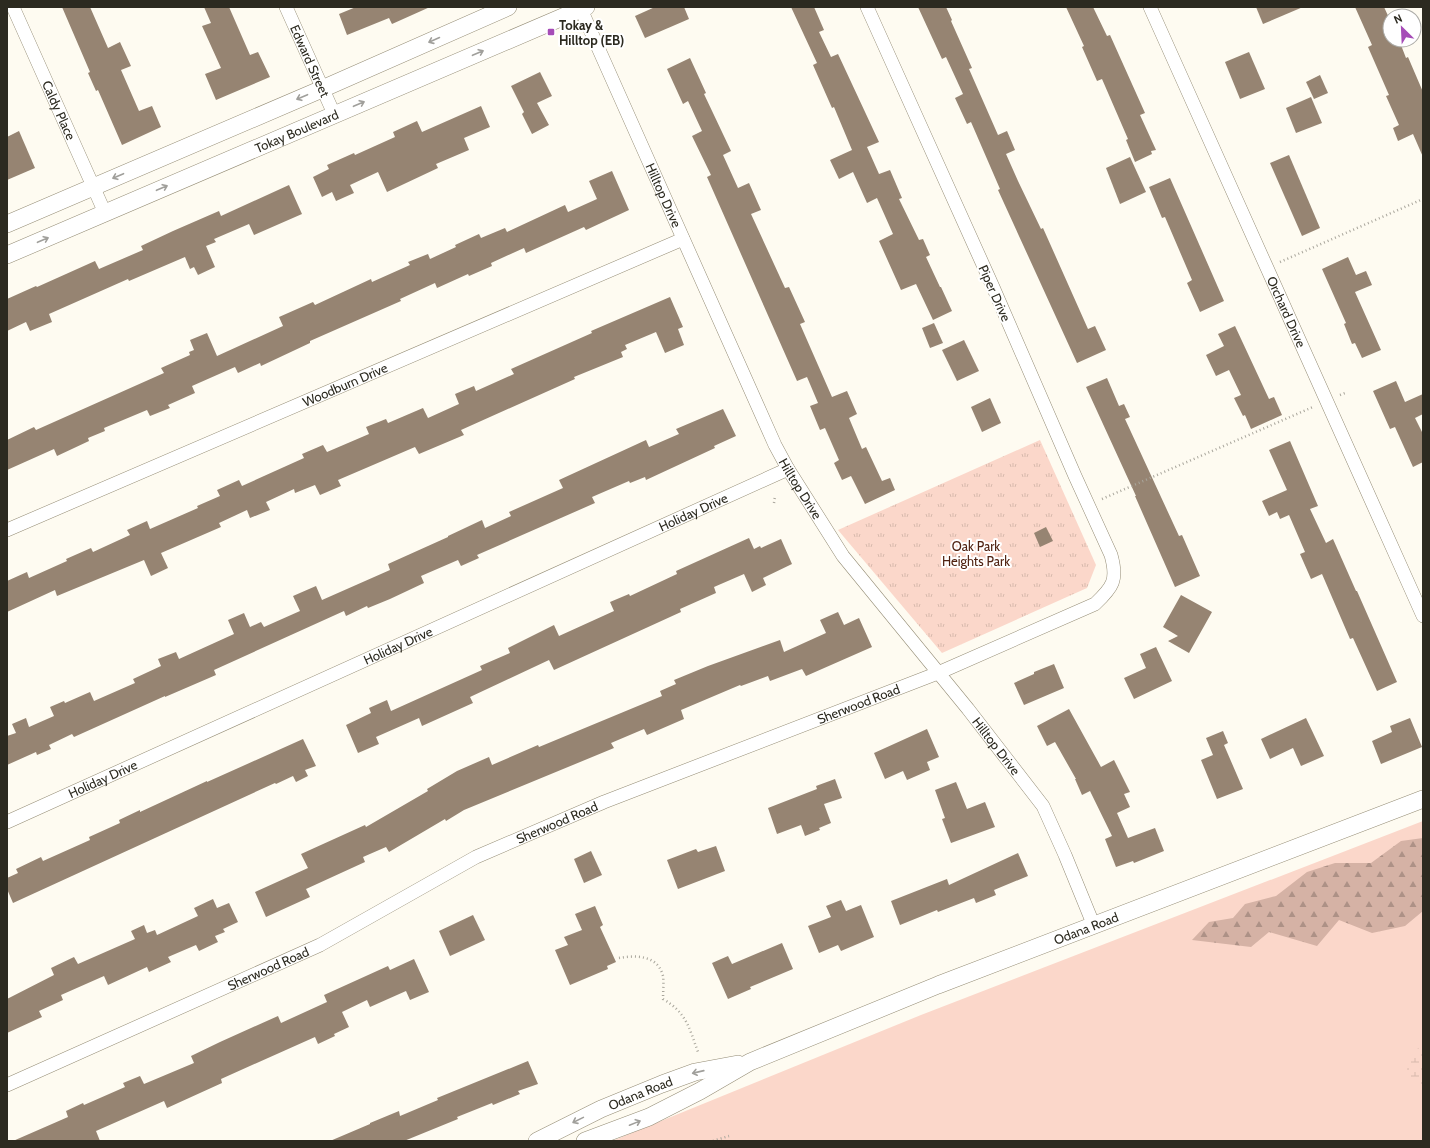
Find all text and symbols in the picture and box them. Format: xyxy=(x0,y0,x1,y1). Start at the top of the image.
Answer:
north arrow xyxy=(1382,8,1422,48)
text: N xyxy=(1392,11,1404,27)
place label: Tokay & Hilltop (EB) xyxy=(559,17,624,48)
street label: Edward Street xyxy=(287,22,334,100)
marker: Tokay & Hilltop (EB) xyxy=(546,27,556,37)
one-way arrow xyxy=(429,36,441,44)
one-way arrow xyxy=(472,49,484,56)
street label: Caldy Place xyxy=(39,78,79,143)
one-way arrow xyxy=(297,94,309,101)
one-way arrow xyxy=(352,100,364,107)
street label: Tokay Boulevard xyxy=(252,106,341,156)
street label: Hilltop Drive xyxy=(642,161,685,230)
one-way arrow xyxy=(113,172,125,180)
one-way arrow xyxy=(156,184,168,191)
one-way arrow xyxy=(36,235,48,243)
street label: Piper Drive xyxy=(975,262,1015,324)
street label: Orchard Drive xyxy=(1264,274,1310,350)
street label: Woodburn Drive xyxy=(300,359,390,410)
street label: Hilltop Drive xyxy=(776,455,826,522)
street label: Holiday Drive xyxy=(656,489,730,534)
park label: Oak Park Heights Park xyxy=(942,538,1010,569)
street label: Holiday Drive xyxy=(361,623,435,668)
street label: Sherwood Road xyxy=(815,681,902,727)
street label: Hilltop Drive xyxy=(969,714,1024,778)
street label: Holiday Drive xyxy=(66,756,140,801)
street label: Sherwood Road xyxy=(514,798,600,847)
street label: Odana Road xyxy=(1051,909,1121,948)
street label: Sherwood Road xyxy=(225,943,311,993)
one-way arrow xyxy=(692,1069,705,1077)
street label: Odana Road xyxy=(606,1073,675,1113)
one-way arrow xyxy=(572,1117,584,1124)
one-way arrow xyxy=(628,1119,640,1126)

